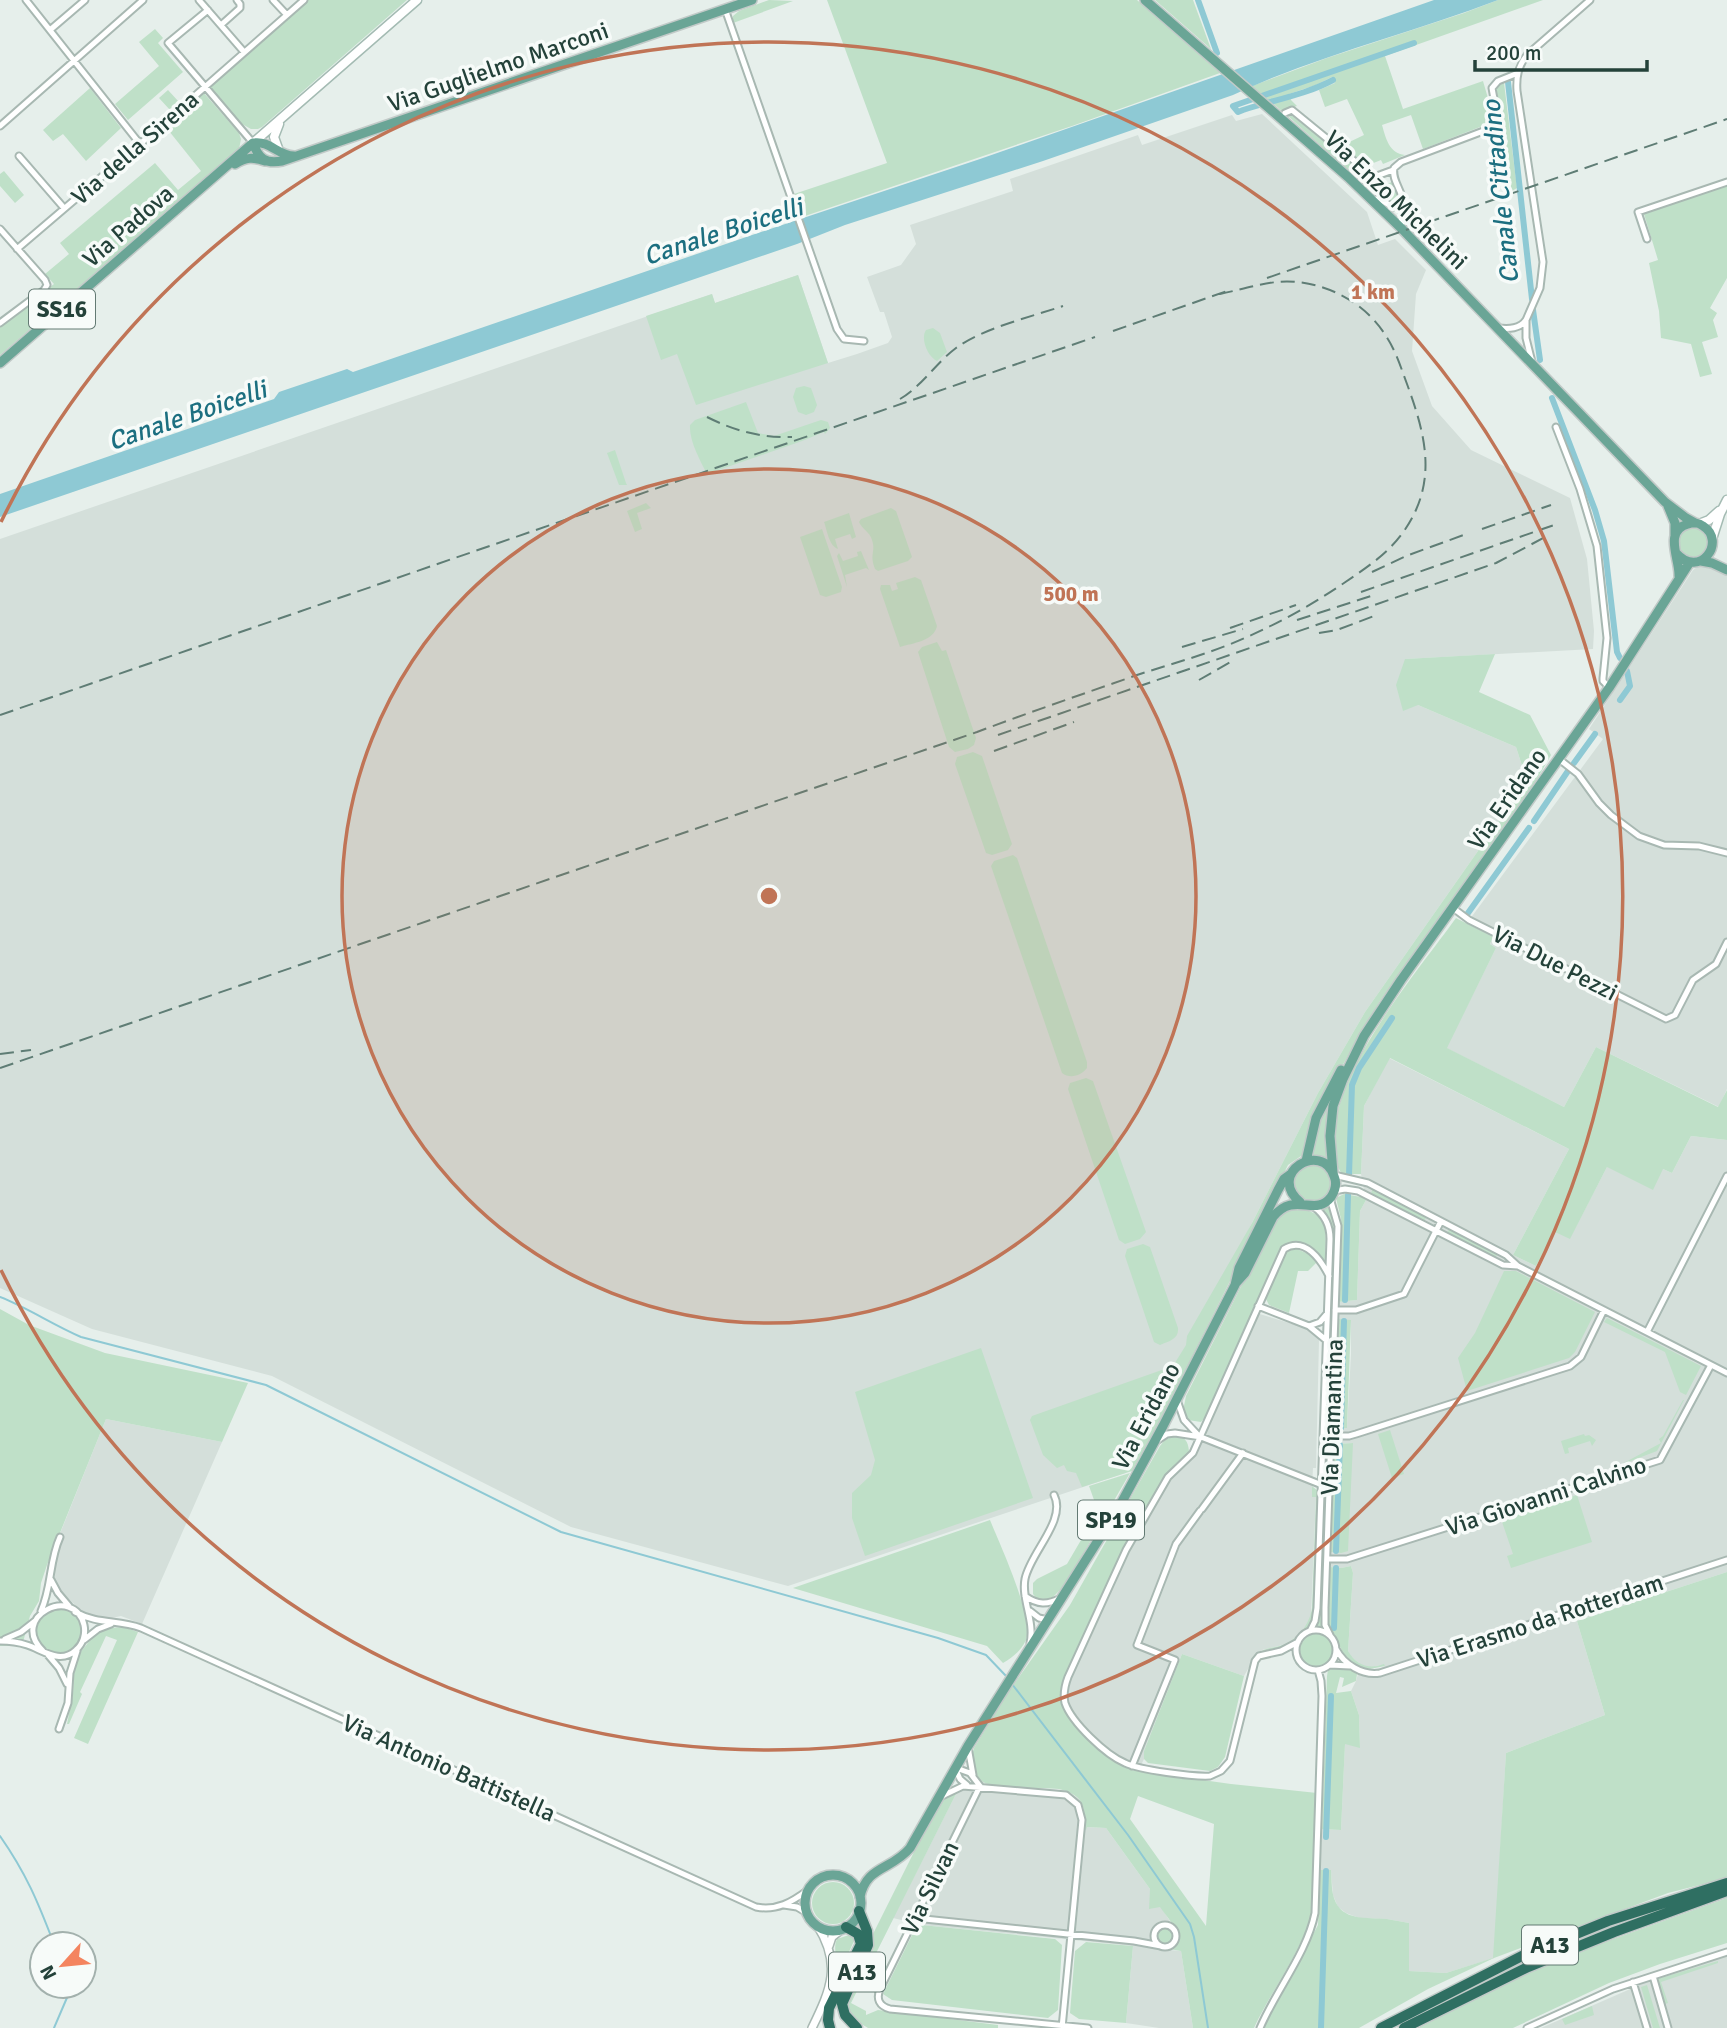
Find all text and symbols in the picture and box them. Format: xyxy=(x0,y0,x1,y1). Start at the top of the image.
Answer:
street label: Via Guglielmo Marconi xyxy=(384,15,612,119)
scale bar xyxy=(1475,28,1646,72)
text: 200 m xyxy=(1486,40,1541,66)
street label: Via della Sirena xyxy=(65,84,205,212)
water label: Canale Cittadino xyxy=(1475,97,1527,285)
street label: Via Enzo Michelini xyxy=(1318,124,1474,276)
street label: Via Padova xyxy=(76,178,180,274)
water label: Canale Boicelli xyxy=(640,190,810,273)
text: 1 km xyxy=(1351,279,1395,305)
road number: SS16 xyxy=(29,290,95,328)
water label: Canale Boicelli xyxy=(104,373,274,458)
text: 500 m xyxy=(1043,581,1099,607)
street label: Via Eridano xyxy=(1461,742,1553,856)
centre of rings xyxy=(757,884,781,908)
street label: Via Due Pezzi xyxy=(1487,919,1623,1007)
street label: Via Diamantina xyxy=(1314,1338,1350,1496)
street label: Via Eridano xyxy=(1105,1357,1187,1475)
street label: Via Giovanni Calvino xyxy=(1442,1449,1650,1543)
road number: SP19 xyxy=(1078,1500,1144,1540)
street label: Via Erasmo da Rotterdam xyxy=(1413,1567,1667,1675)
street label: Via Antonio Battistella xyxy=(338,1707,560,1829)
street label: Via Silvan xyxy=(894,1836,966,1940)
road number: A13 xyxy=(1522,1926,1578,1964)
north arrow xyxy=(28,1930,98,2000)
road number: A13 xyxy=(829,1952,885,1992)
text: N xyxy=(35,1961,62,1984)

